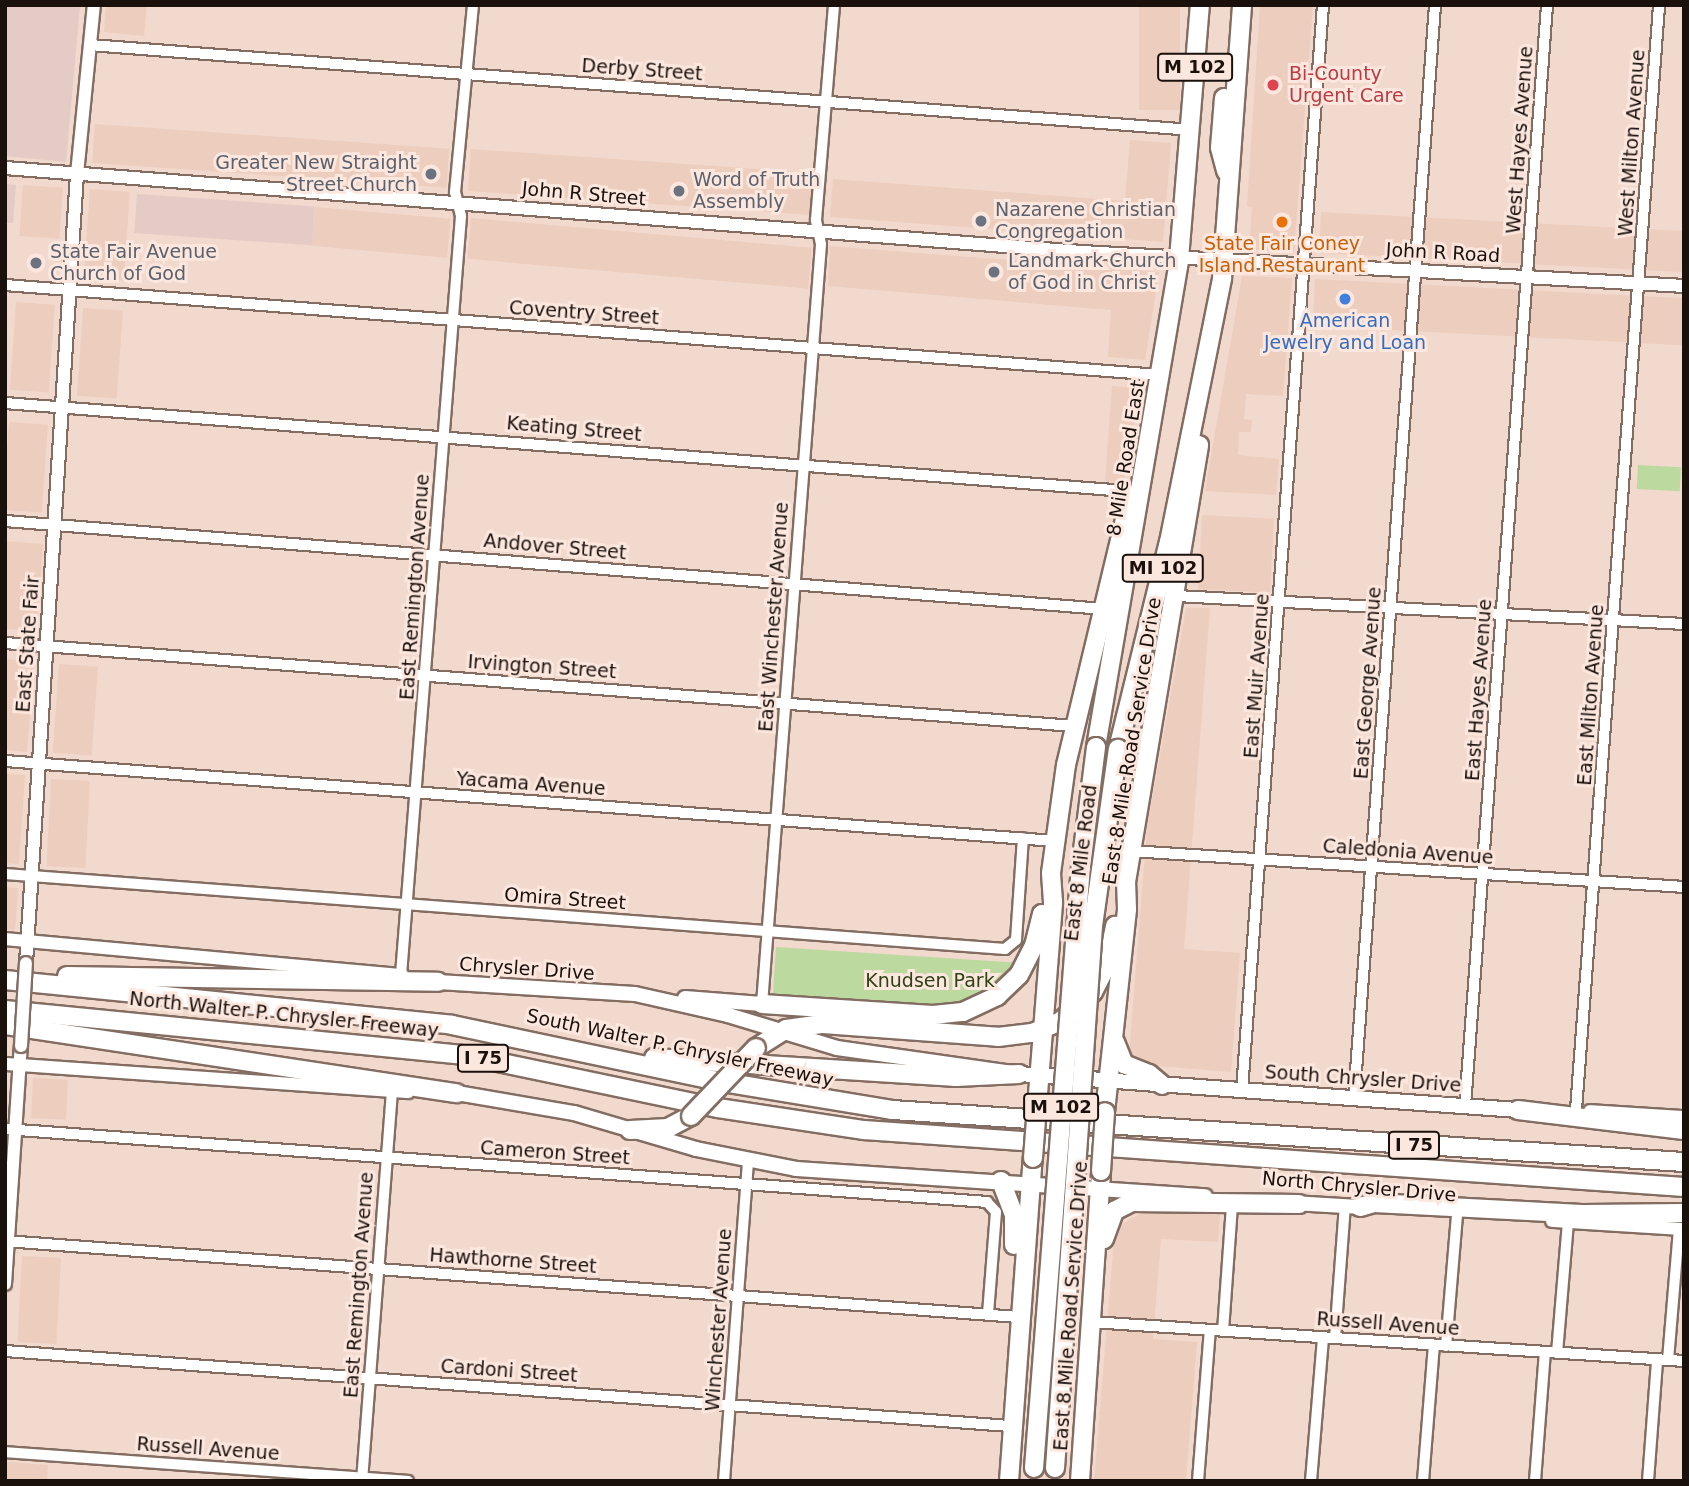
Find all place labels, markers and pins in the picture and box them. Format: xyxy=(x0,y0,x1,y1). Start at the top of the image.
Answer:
place label: Bi-County Urgent Care xyxy=(1289,63,1404,107)
marker: Bi-County Urgent Care xyxy=(1263,75,1283,95)
place label: Greater New Straight Street Church xyxy=(215,152,417,196)
marker: Greater New Straight Street Church xyxy=(423,166,439,182)
place label: Word of Truth Assembly xyxy=(693,169,820,213)
marker: Word of Truth Assembly xyxy=(671,183,687,199)
place label: Nazarene Christian Congregation xyxy=(995,199,1176,243)
marker: Nazarene Christian Congregation xyxy=(973,213,989,229)
marker: State Fair Coney Island Restaurant xyxy=(1274,214,1290,230)
place label: State Fair Coney Island Restaurant xyxy=(1199,233,1365,277)
place label: State Fair Avenue Church of God xyxy=(50,241,217,285)
place label: Landmark Church of God in Christ xyxy=(1008,250,1177,294)
marker: State Fair Avenue Church of God xyxy=(28,255,44,271)
marker: Landmark Church of God in Christ xyxy=(986,264,1002,280)
marker: American Jewelry and Loan xyxy=(1337,291,1353,307)
place label: American Jewelry and Loan xyxy=(1264,310,1426,354)

